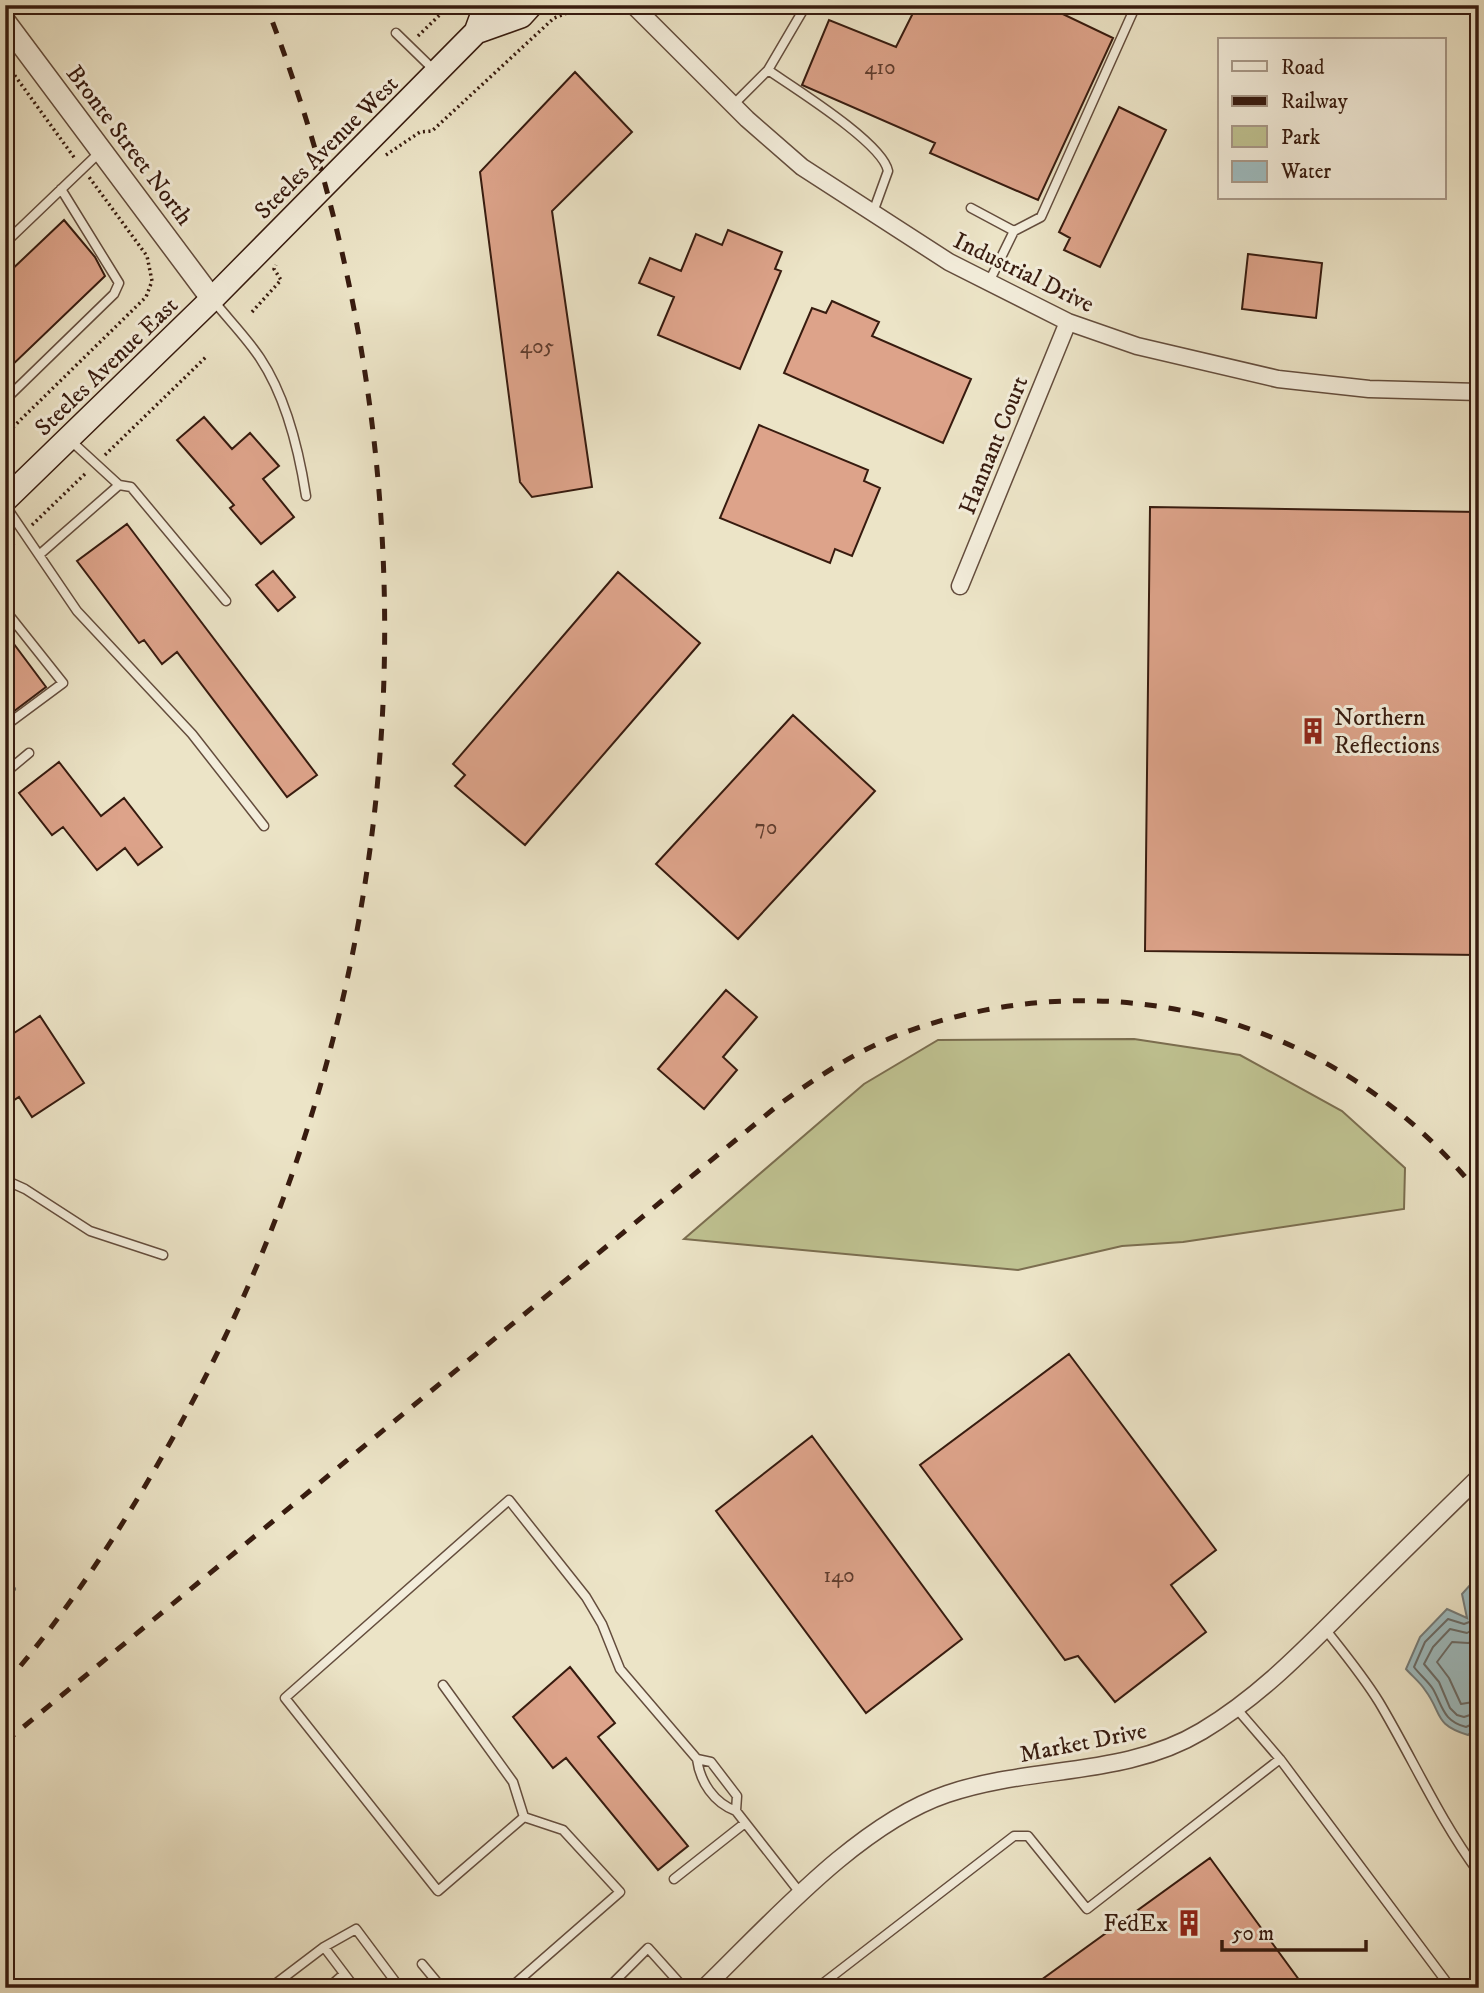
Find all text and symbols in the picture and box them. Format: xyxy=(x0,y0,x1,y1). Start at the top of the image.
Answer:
legend xyxy=(1218,38,1446,200)
house number: 410 xyxy=(864,55,896,81)
text: Road xyxy=(1281,55,1325,81)
street label: Bronte Street North xyxy=(59,60,199,232)
street label: Steeles Avenue West xyxy=(248,69,405,226)
text: Railway xyxy=(1281,89,1349,115)
text: Park xyxy=(1281,125,1321,151)
text: Water xyxy=(1280,159,1331,185)
street label: Industrial Drive xyxy=(948,226,1099,320)
street label: Steeles Avenue East xyxy=(29,291,185,443)
house number: 405 xyxy=(520,334,554,360)
street label: Hannant Court xyxy=(953,371,1035,519)
place label: Northern Reflections xyxy=(1334,703,1440,761)
building icon: Northern Reflections xyxy=(1298,716,1328,746)
house number: 70 xyxy=(755,815,777,841)
house number: 140 xyxy=(823,1563,855,1589)
street label: Market Drive xyxy=(1017,1716,1149,1770)
building icon: FedEx xyxy=(1174,1908,1204,1938)
place label: FedEx xyxy=(1103,1909,1168,1939)
scale bar xyxy=(1222,1909,1365,1953)
text: 50 m xyxy=(1232,1921,1274,1947)

